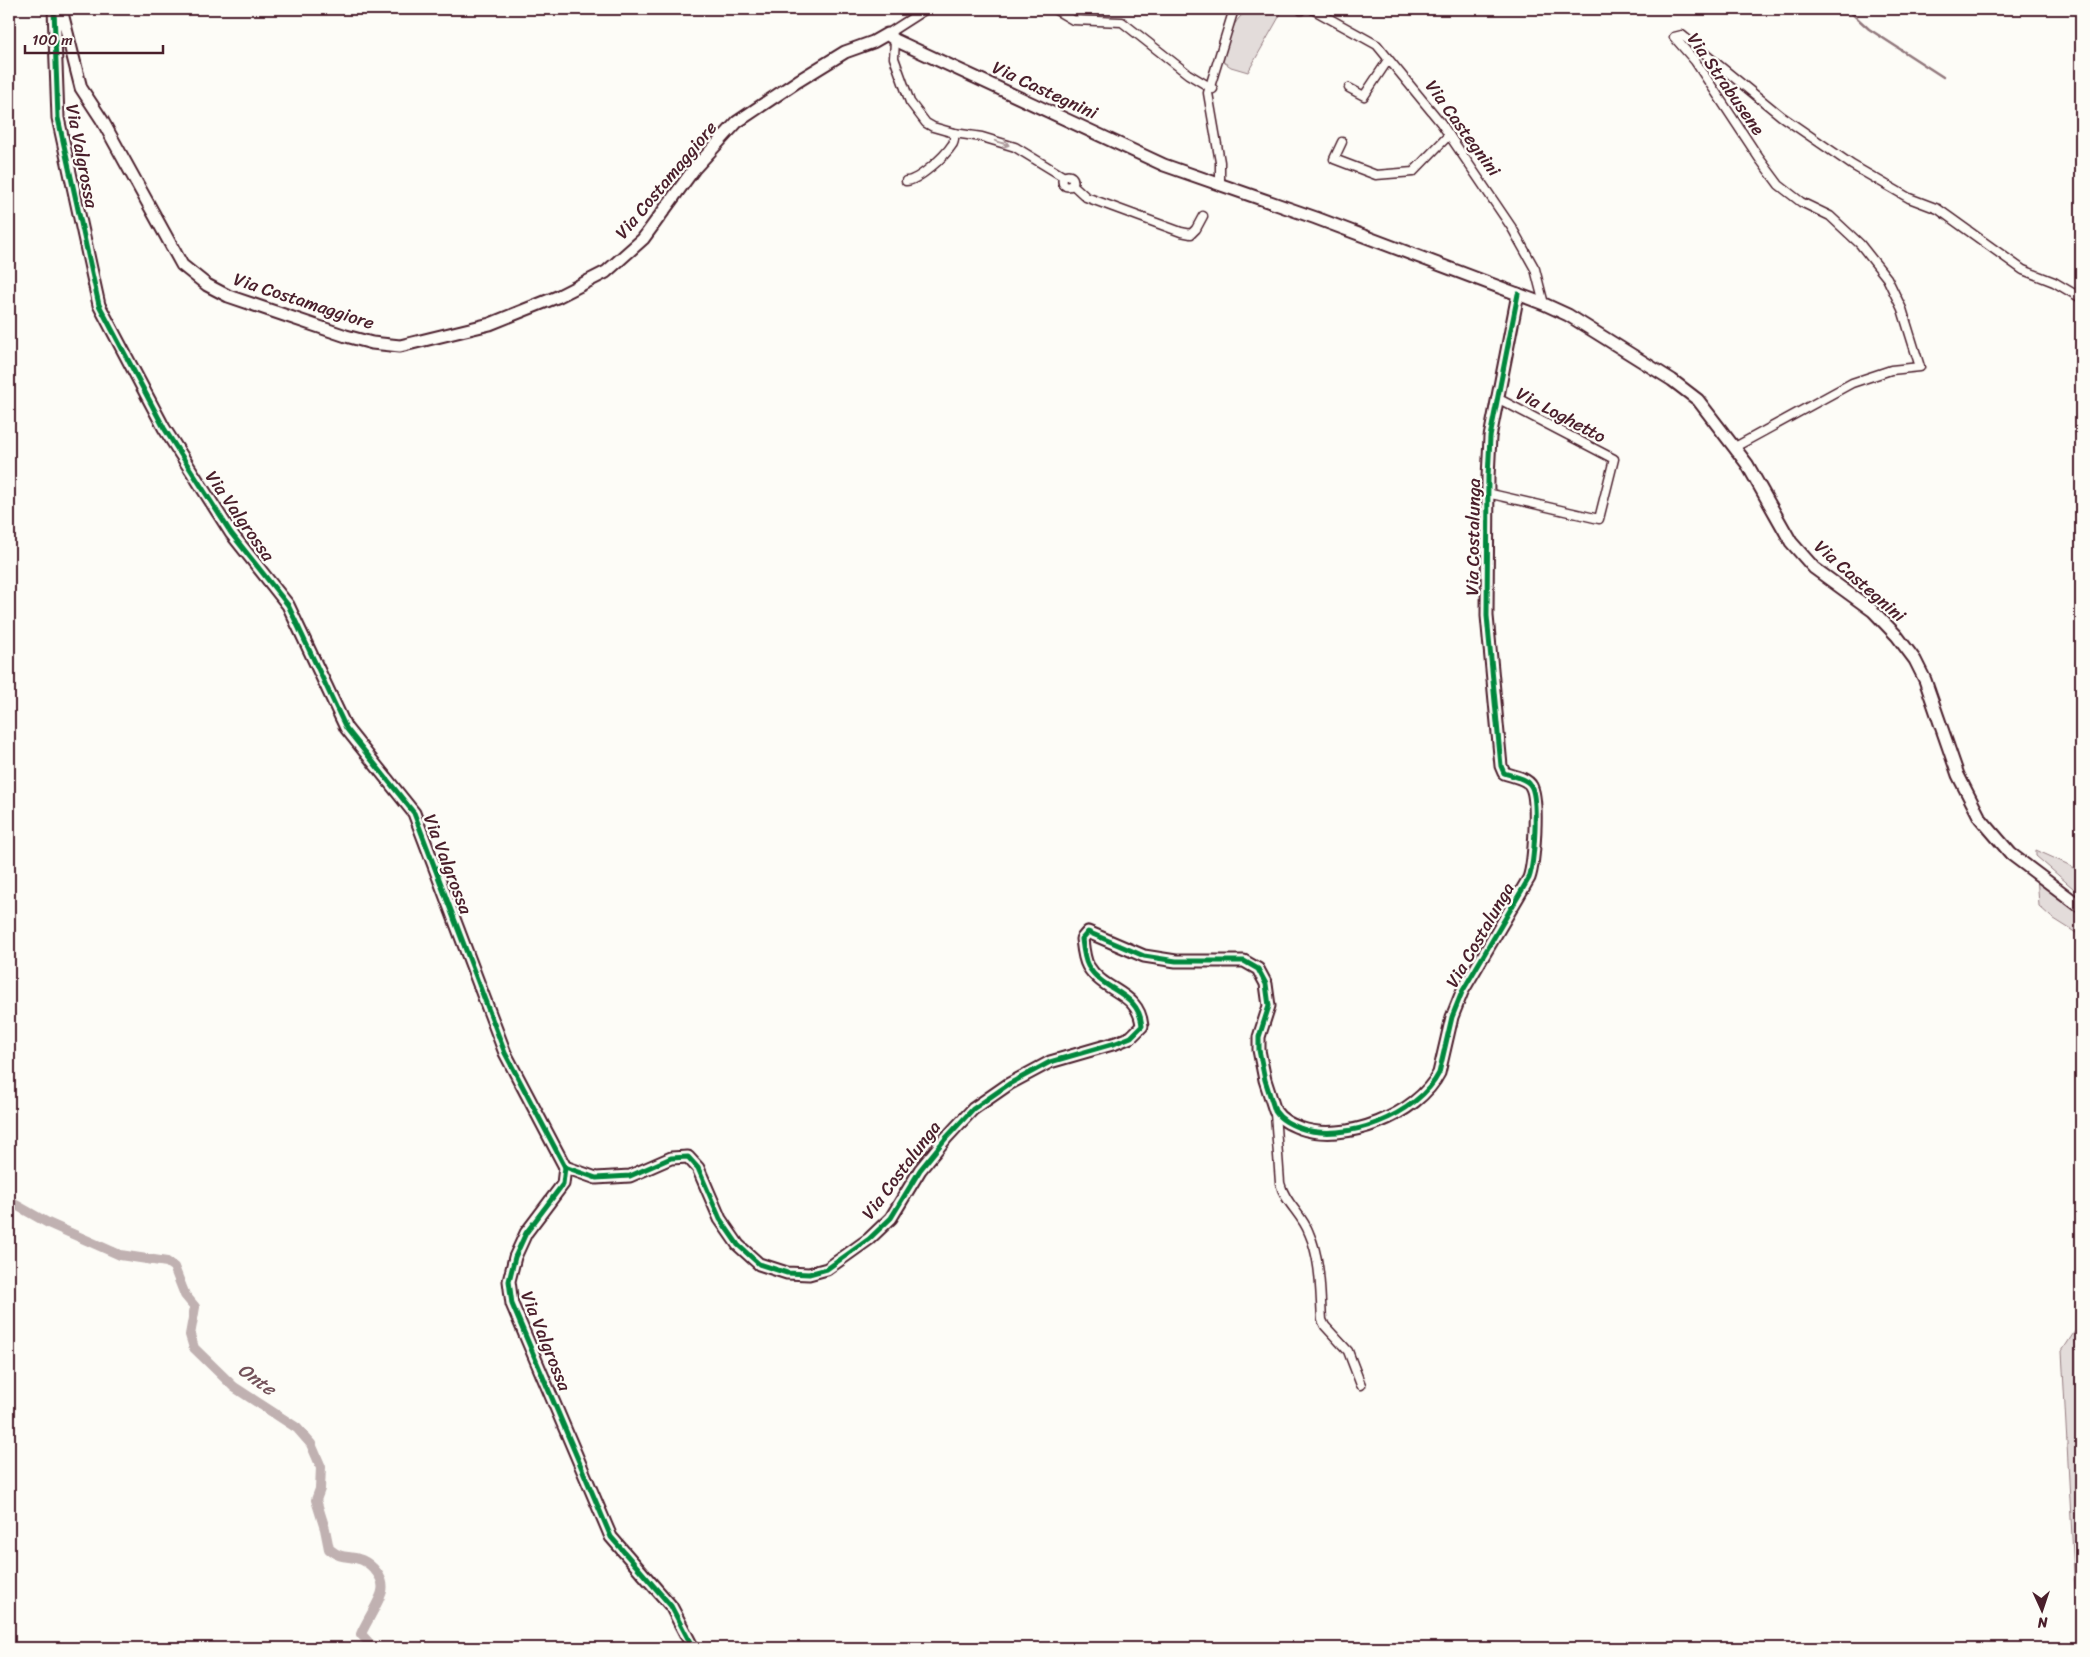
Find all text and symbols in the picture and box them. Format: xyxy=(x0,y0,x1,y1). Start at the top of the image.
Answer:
scale bar xyxy=(25,22,162,54)
street label: Via Strabusene xyxy=(1678,26,1774,143)
text: 100 m xyxy=(32,27,73,53)
street label: Via Castegnini xyxy=(987,52,1104,129)
street label: Via Castegnini xyxy=(1417,73,1510,184)
street label: Via Valgrossa xyxy=(56,101,108,212)
street label: Via Costamaggiore xyxy=(607,114,725,246)
one-way arrow xyxy=(993,139,1009,149)
street label: Via Costamaggiore xyxy=(229,263,379,339)
street label: Via Loghetto xyxy=(1510,378,1612,452)
street label: Via Valgrossa xyxy=(197,464,284,569)
street label: Via Costalunga xyxy=(1456,478,1490,596)
street label: Via Castegnini xyxy=(1807,532,1914,631)
street label: Via Valgrossa xyxy=(414,809,482,920)
street label: Via Costalunga xyxy=(1437,876,1523,994)
street label: Via Costalunga xyxy=(853,1114,949,1226)
street label: Via Valgrossa xyxy=(511,1286,581,1397)
water label: Onte xyxy=(231,1354,285,1406)
north arrow xyxy=(2018,1584,2068,1634)
text: N xyxy=(2037,1610,2049,1635)

